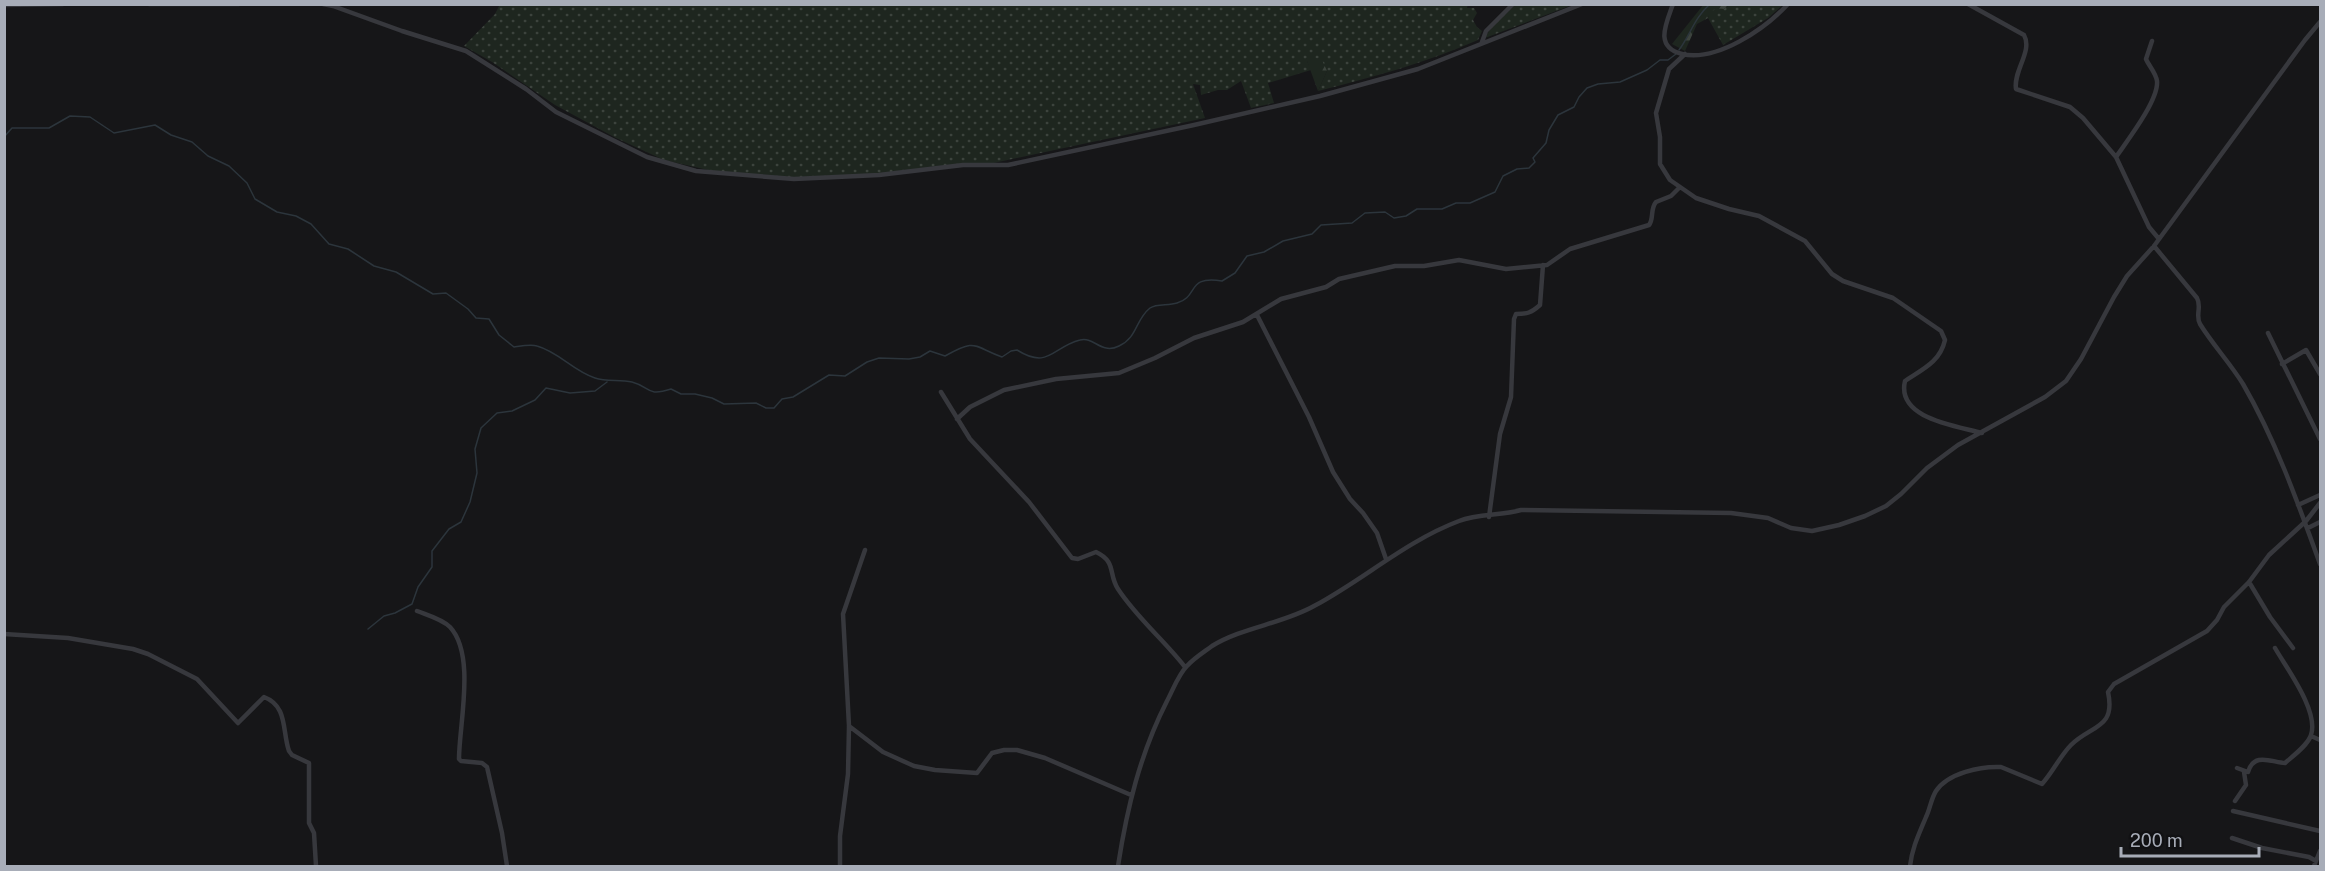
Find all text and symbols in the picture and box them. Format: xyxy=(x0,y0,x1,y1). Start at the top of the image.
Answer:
scale bar xyxy=(2121,820,2259,858)
text: 200 m xyxy=(2130,830,2183,851)

